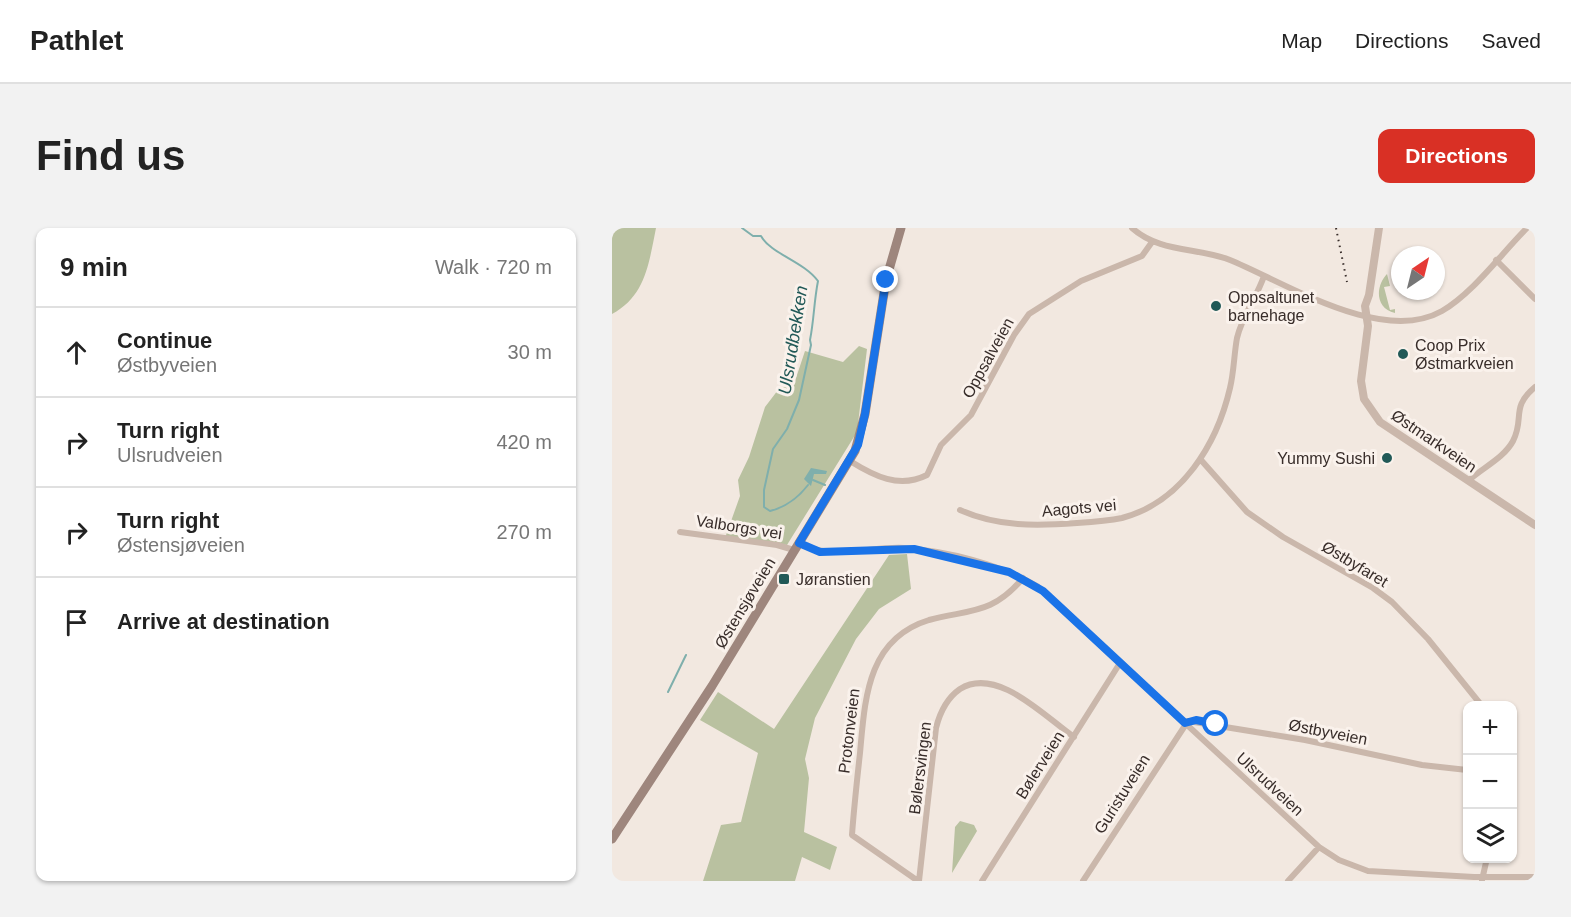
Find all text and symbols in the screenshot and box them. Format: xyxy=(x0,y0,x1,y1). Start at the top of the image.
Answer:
text: Pathlet xyxy=(30,25,123,56)
text: Map xyxy=(1281,29,1322,52)
text: Directions xyxy=(1355,29,1448,52)
text: Saved xyxy=(1481,29,1541,52)
button: Directions xyxy=(1378,129,1535,183)
text: Find us xyxy=(36,132,185,179)
north arrow xyxy=(1391,246,1445,300)
text: 9 min xyxy=(60,252,128,282)
text: Walk · 720 m xyxy=(435,256,552,278)
route end xyxy=(872,266,898,292)
water label: Ulsrudbekken xyxy=(775,284,811,396)
place label: Oppsaltunet barnehage xyxy=(1228,289,1315,324)
marker: Oppsaltunet barnehage xyxy=(1209,299,1223,313)
street label: Oppsalveien xyxy=(959,315,1017,401)
text: Continue xyxy=(117,328,212,353)
icon: ahead xyxy=(60,336,93,369)
place label: Coop Prix Østmarkveien xyxy=(1415,337,1514,372)
text: 30 m xyxy=(508,341,552,363)
marker: Coop Prix Østmarkveien xyxy=(1396,347,1410,361)
text: Østbyveien xyxy=(117,354,217,376)
street label: Østmarkveien xyxy=(1388,406,1480,476)
text: Turn right xyxy=(117,418,219,443)
icon: right xyxy=(60,426,93,459)
text: 420 m xyxy=(496,431,552,453)
text: Ulsrudveien xyxy=(117,444,223,466)
place label: Yummy Sushi xyxy=(1277,450,1375,467)
marker: Yummy Sushi xyxy=(1380,451,1394,465)
street label: Aagots vei xyxy=(1041,496,1117,520)
text: Turn right xyxy=(117,508,219,533)
street label: Valborgs vei xyxy=(695,512,783,542)
icon: right xyxy=(60,516,93,549)
text: 270 m xyxy=(496,521,552,543)
text: Østensjøveien xyxy=(117,534,245,556)
street label: Østbyfaret xyxy=(1319,538,1391,591)
street label: Østensjøveien xyxy=(711,555,779,651)
place label: Jøranstien xyxy=(796,571,871,588)
marker: Jøranstien xyxy=(777,572,791,586)
icon: arrive xyxy=(60,606,93,639)
text: Arrive at destination xyxy=(117,609,330,634)
street label: Protonveien xyxy=(835,688,863,774)
map controls xyxy=(1463,701,1517,863)
button: + xyxy=(1463,701,1517,755)
route start xyxy=(1202,710,1228,736)
street label: Østbyveien xyxy=(1287,716,1369,748)
street label: Bølersvingen xyxy=(906,721,934,815)
street label: Bølerveien xyxy=(1013,728,1067,802)
street label: Ulsrudveien xyxy=(1233,749,1307,819)
street label: Guristuveien xyxy=(1091,751,1153,837)
button: − xyxy=(1463,755,1517,809)
button: layers xyxy=(1463,809,1517,863)

